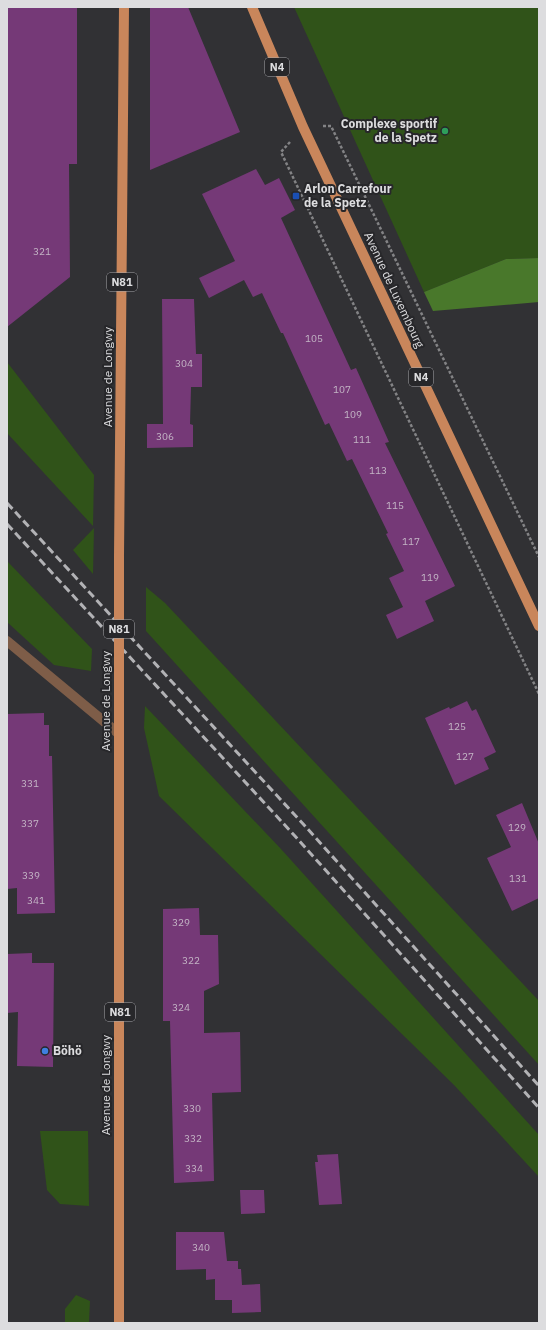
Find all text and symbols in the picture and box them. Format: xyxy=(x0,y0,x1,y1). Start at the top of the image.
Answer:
road number: N4 xyxy=(265,58,289,76)
place label: Complexe sportif de la Spetz xyxy=(341,116,438,145)
marker: Complexe sportif de la Spetz xyxy=(440,126,450,136)
place label: Arlon Carrefour de la Spetz xyxy=(304,181,392,210)
marker: Arlon Carrefour de la Spetz xyxy=(291,191,301,201)
street label: Avenue de Luxembourg xyxy=(361,230,428,351)
house number: 321 xyxy=(33,245,51,258)
road number: N81 xyxy=(107,273,137,291)
street label: Avenue de Longwy xyxy=(100,327,115,427)
house number: 105 xyxy=(305,332,323,345)
house number: 304 xyxy=(175,357,193,370)
road number: N4 xyxy=(409,368,433,386)
house number: 107 xyxy=(333,383,351,396)
house number: 109 xyxy=(344,408,362,421)
house number: 306 xyxy=(156,430,174,443)
house number: 111 xyxy=(353,433,371,446)
house number: 113 xyxy=(369,464,387,477)
house number: 115 xyxy=(386,499,404,512)
house number: 117 xyxy=(402,535,420,548)
house number: 119 xyxy=(421,571,439,584)
road number: N81 xyxy=(104,620,134,638)
street label: Avenue de Longwy xyxy=(98,651,113,751)
house number: 125 xyxy=(448,720,466,733)
house number: 127 xyxy=(456,750,474,763)
house number: 331 xyxy=(21,777,39,790)
house number: 337 xyxy=(21,817,39,830)
house number: 129 xyxy=(508,821,526,834)
house number: 339 xyxy=(22,869,40,882)
house number: 131 xyxy=(509,872,527,885)
house number: 341 xyxy=(27,894,45,907)
house number: 329 xyxy=(172,916,190,929)
house number: 322 xyxy=(182,954,200,967)
house number: 324 xyxy=(172,1001,190,1014)
road number: N81 xyxy=(105,1003,135,1021)
street label: Avenue de Longwy xyxy=(98,1035,113,1135)
place label: Böhö xyxy=(53,1043,82,1058)
marker: Böhö xyxy=(40,1046,50,1056)
house number: 330 xyxy=(183,1102,201,1115)
house number: 332 xyxy=(184,1132,202,1145)
house number: 334 xyxy=(185,1162,203,1175)
house number: 340 xyxy=(192,1241,210,1254)

